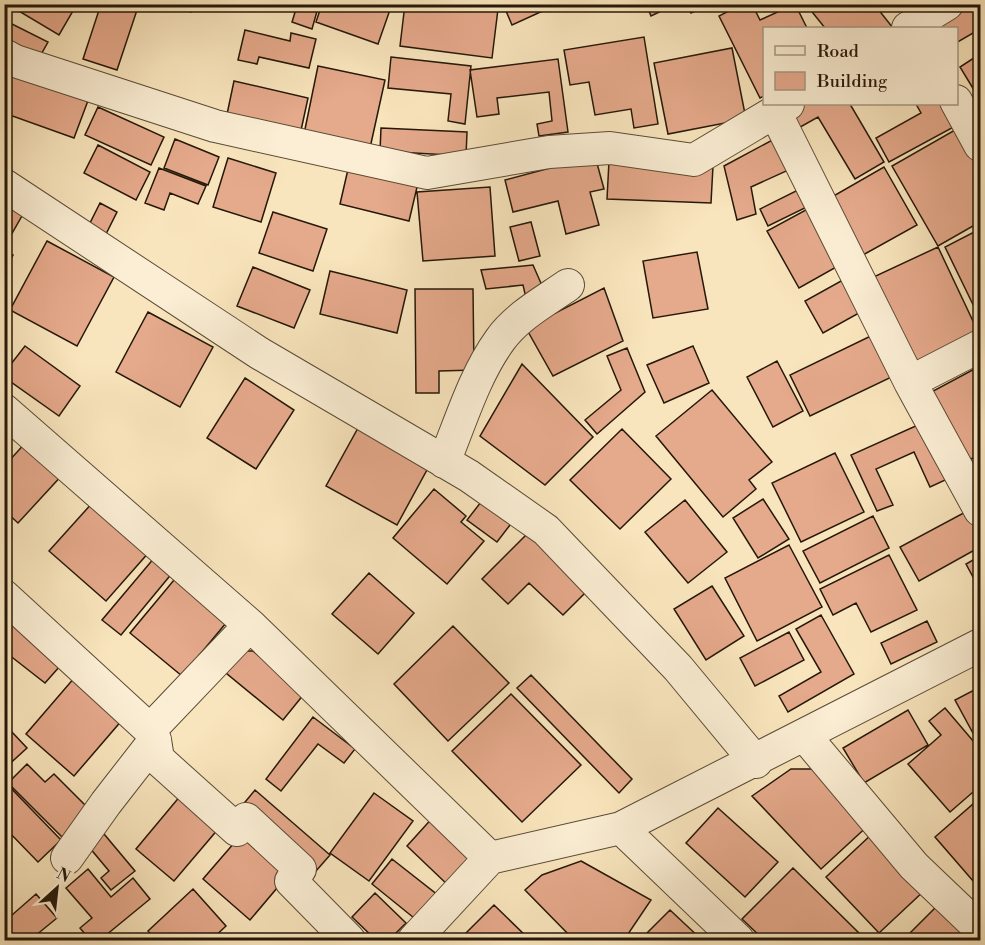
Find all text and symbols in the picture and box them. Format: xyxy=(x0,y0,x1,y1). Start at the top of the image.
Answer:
legend xyxy=(763,27,958,105)
text: Road xyxy=(817,40,860,63)
text: Building xyxy=(816,70,888,93)
north arrow xyxy=(27,858,87,918)
text: N xyxy=(53,864,74,887)

